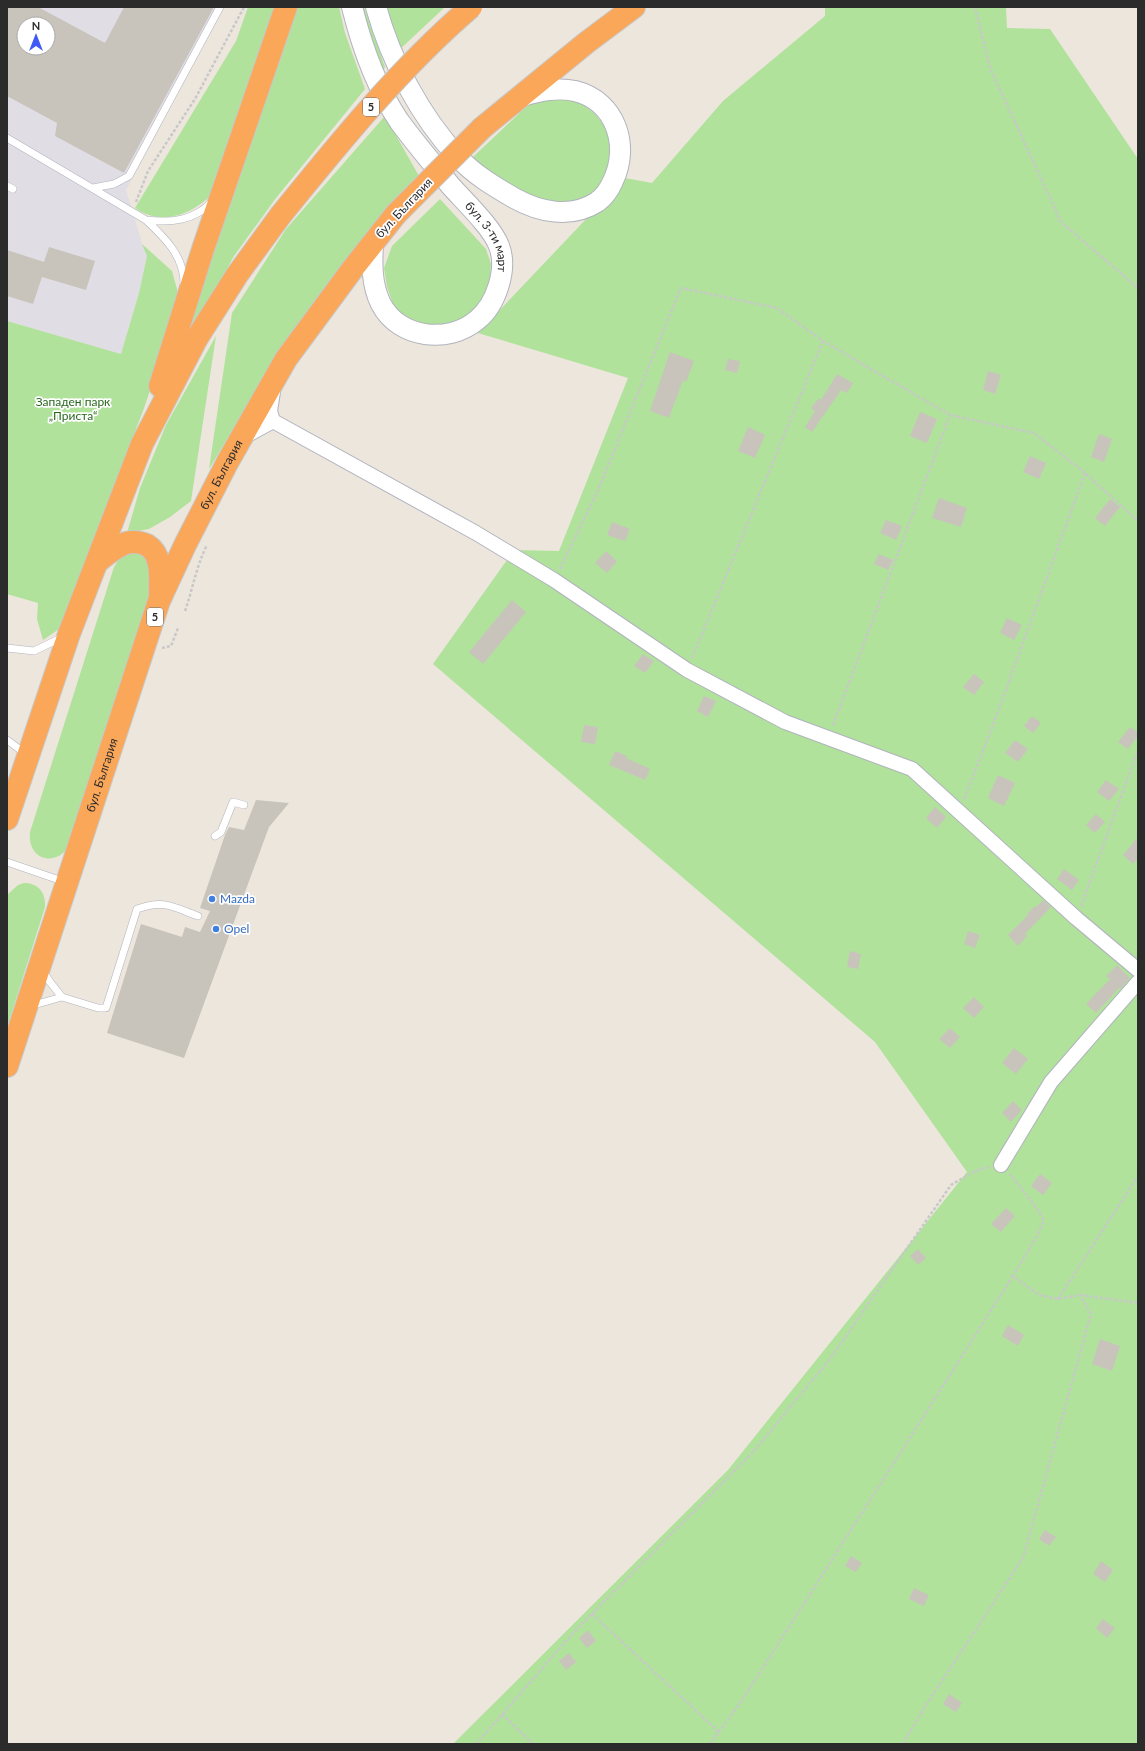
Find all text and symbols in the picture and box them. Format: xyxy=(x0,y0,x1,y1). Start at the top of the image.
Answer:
north arrow xyxy=(16,16,56,56)
text: N xyxy=(32,19,40,32)
road number: 5 xyxy=(363,98,379,116)
street label: бул. България xyxy=(372,174,435,241)
street label: бул. 3-ти март xyxy=(462,198,510,273)
park label: Западен парк „Приста“ xyxy=(36,394,111,423)
street label: бул. България xyxy=(196,437,246,512)
road number: 5 xyxy=(147,608,163,626)
street label: бул. България xyxy=(83,736,121,814)
place label: Mazda xyxy=(220,891,255,906)
marker: Mazda xyxy=(207,894,217,904)
place label: Opel xyxy=(224,921,249,936)
marker: Opel xyxy=(211,924,221,934)

